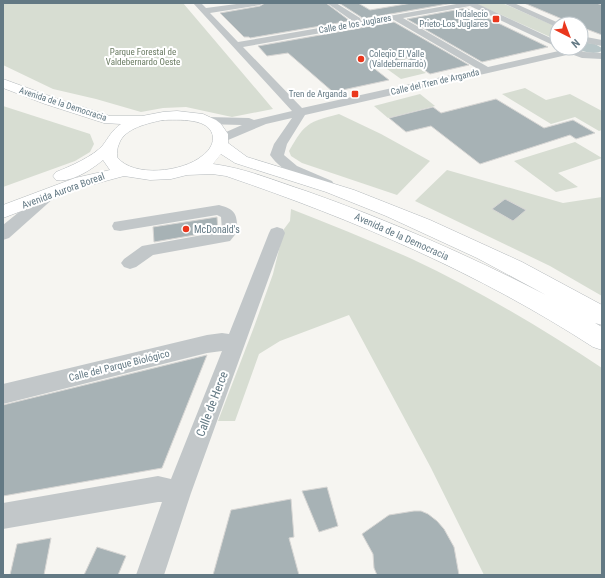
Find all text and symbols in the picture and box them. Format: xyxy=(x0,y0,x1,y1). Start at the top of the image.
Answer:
place label: Indalecio Prieto-Los Juglares xyxy=(419,9,488,29)
street label: Calle de los Juglares xyxy=(318,13,392,35)
marker: Indalecio Prieto-Los Juglares xyxy=(491,14,501,24)
north arrow xyxy=(549,16,589,56)
text: N xyxy=(568,36,582,50)
park label: Parque Forestal de Valdebernardo Oeste xyxy=(106,47,180,67)
place label: Colegio El Valle (Valdebernardo) xyxy=(369,49,427,70)
marker: Colegio El Valle (Valdebernardo) xyxy=(356,54,366,64)
street label: Calle del Tren de Arganda xyxy=(390,67,480,97)
street label: Avenida de la Democracia xyxy=(18,85,108,123)
place label: Tren de Arganda xyxy=(289,89,347,99)
marker: Tren de Arganda xyxy=(350,89,360,99)
street label: Avenida Aurora Boreal xyxy=(20,170,106,211)
street label: Avenida de la Democracia xyxy=(353,211,451,262)
marker: McDonald's xyxy=(181,224,191,234)
place label: McDonald's xyxy=(194,224,240,235)
street label: Calle del Parque Biológico xyxy=(68,348,171,383)
street label: Calle de Herce xyxy=(193,369,231,439)

